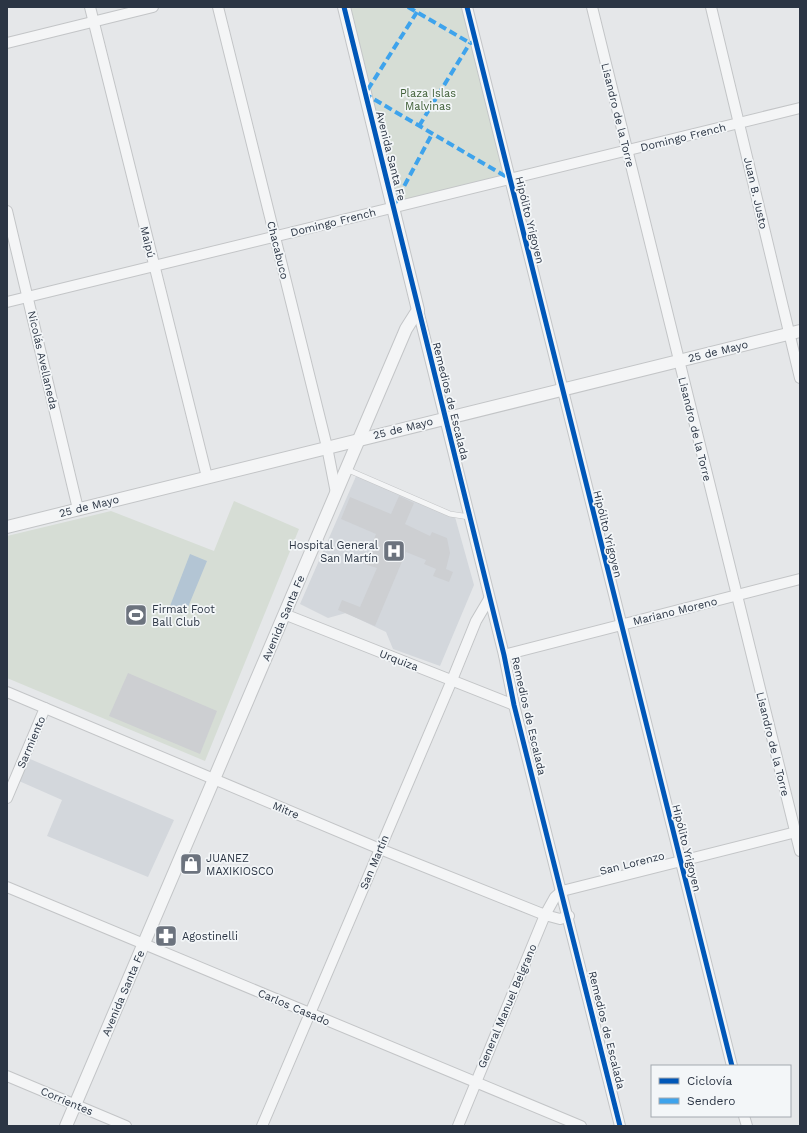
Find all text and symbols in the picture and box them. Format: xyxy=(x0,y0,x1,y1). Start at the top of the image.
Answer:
street label: Lisandro de la Torre xyxy=(598,62,637,169)
park label: Plaza Islas Malvinas xyxy=(400,87,456,113)
street label: Avenida Santa Fe xyxy=(373,110,408,202)
street label: Domingo French xyxy=(639,121,727,154)
street label: Juan B. Justo xyxy=(741,156,770,230)
street label: Hipólito Yrigoyen xyxy=(512,175,547,265)
street label: Domingo French xyxy=(289,206,377,239)
street label: Chacabuco xyxy=(264,220,291,281)
street label: Maipú xyxy=(137,225,158,259)
street label: Nicolás Avellaneda xyxy=(25,310,60,411)
street label: 25 de Mayo xyxy=(687,338,749,365)
street label: Remedios de Escalada xyxy=(430,341,471,461)
street label: Lisandro de la Torre xyxy=(675,376,714,483)
street label: 25 de Mayo xyxy=(372,415,434,442)
street label: Hipólito Yrigoyen xyxy=(590,489,625,579)
street label: 25 de Mayo xyxy=(58,493,120,520)
hospital icon: Hospital General San Martín xyxy=(381,538,407,564)
place label: Hospital General San Martín xyxy=(289,539,379,565)
street label: Avenida Santa Fe xyxy=(260,573,307,663)
street label: Mariano Moreno xyxy=(632,595,719,628)
sports icon: Firmat Foot Ball Club xyxy=(123,602,149,628)
place label: Firmat Foot Ball Club xyxy=(152,603,215,629)
street label: Urquiza xyxy=(377,647,420,674)
street label: Remedios de Escalada xyxy=(509,656,548,777)
street label: Lisandro de la Torre xyxy=(753,691,792,798)
street label: Sarmiento xyxy=(15,714,48,770)
street label: Mitre xyxy=(271,799,301,822)
street label: Hipólito Yrigoyen xyxy=(669,803,704,893)
street label: San Martín xyxy=(357,833,392,891)
street label: San Lorenzo xyxy=(598,849,666,878)
shop icon: JUANEZ MAXIKIOSCO xyxy=(178,851,204,877)
place label: JUANEZ MAXIKIOSCO xyxy=(206,852,274,878)
pharmacy icon: Agostinelli xyxy=(153,923,179,949)
place label: Agostinelli xyxy=(182,930,238,943)
street label: General Manuel Belgrano xyxy=(475,942,540,1070)
street label: Avenida Santa Fe xyxy=(100,948,147,1038)
street label: Remedios de Escalada xyxy=(586,970,627,1090)
street label: Carlos Casado xyxy=(256,986,332,1029)
legend xyxy=(651,1065,791,1117)
text: Ciclovía xyxy=(687,1074,732,1088)
street label: Corrientes xyxy=(39,1085,95,1118)
text: Sendero xyxy=(687,1094,735,1108)

